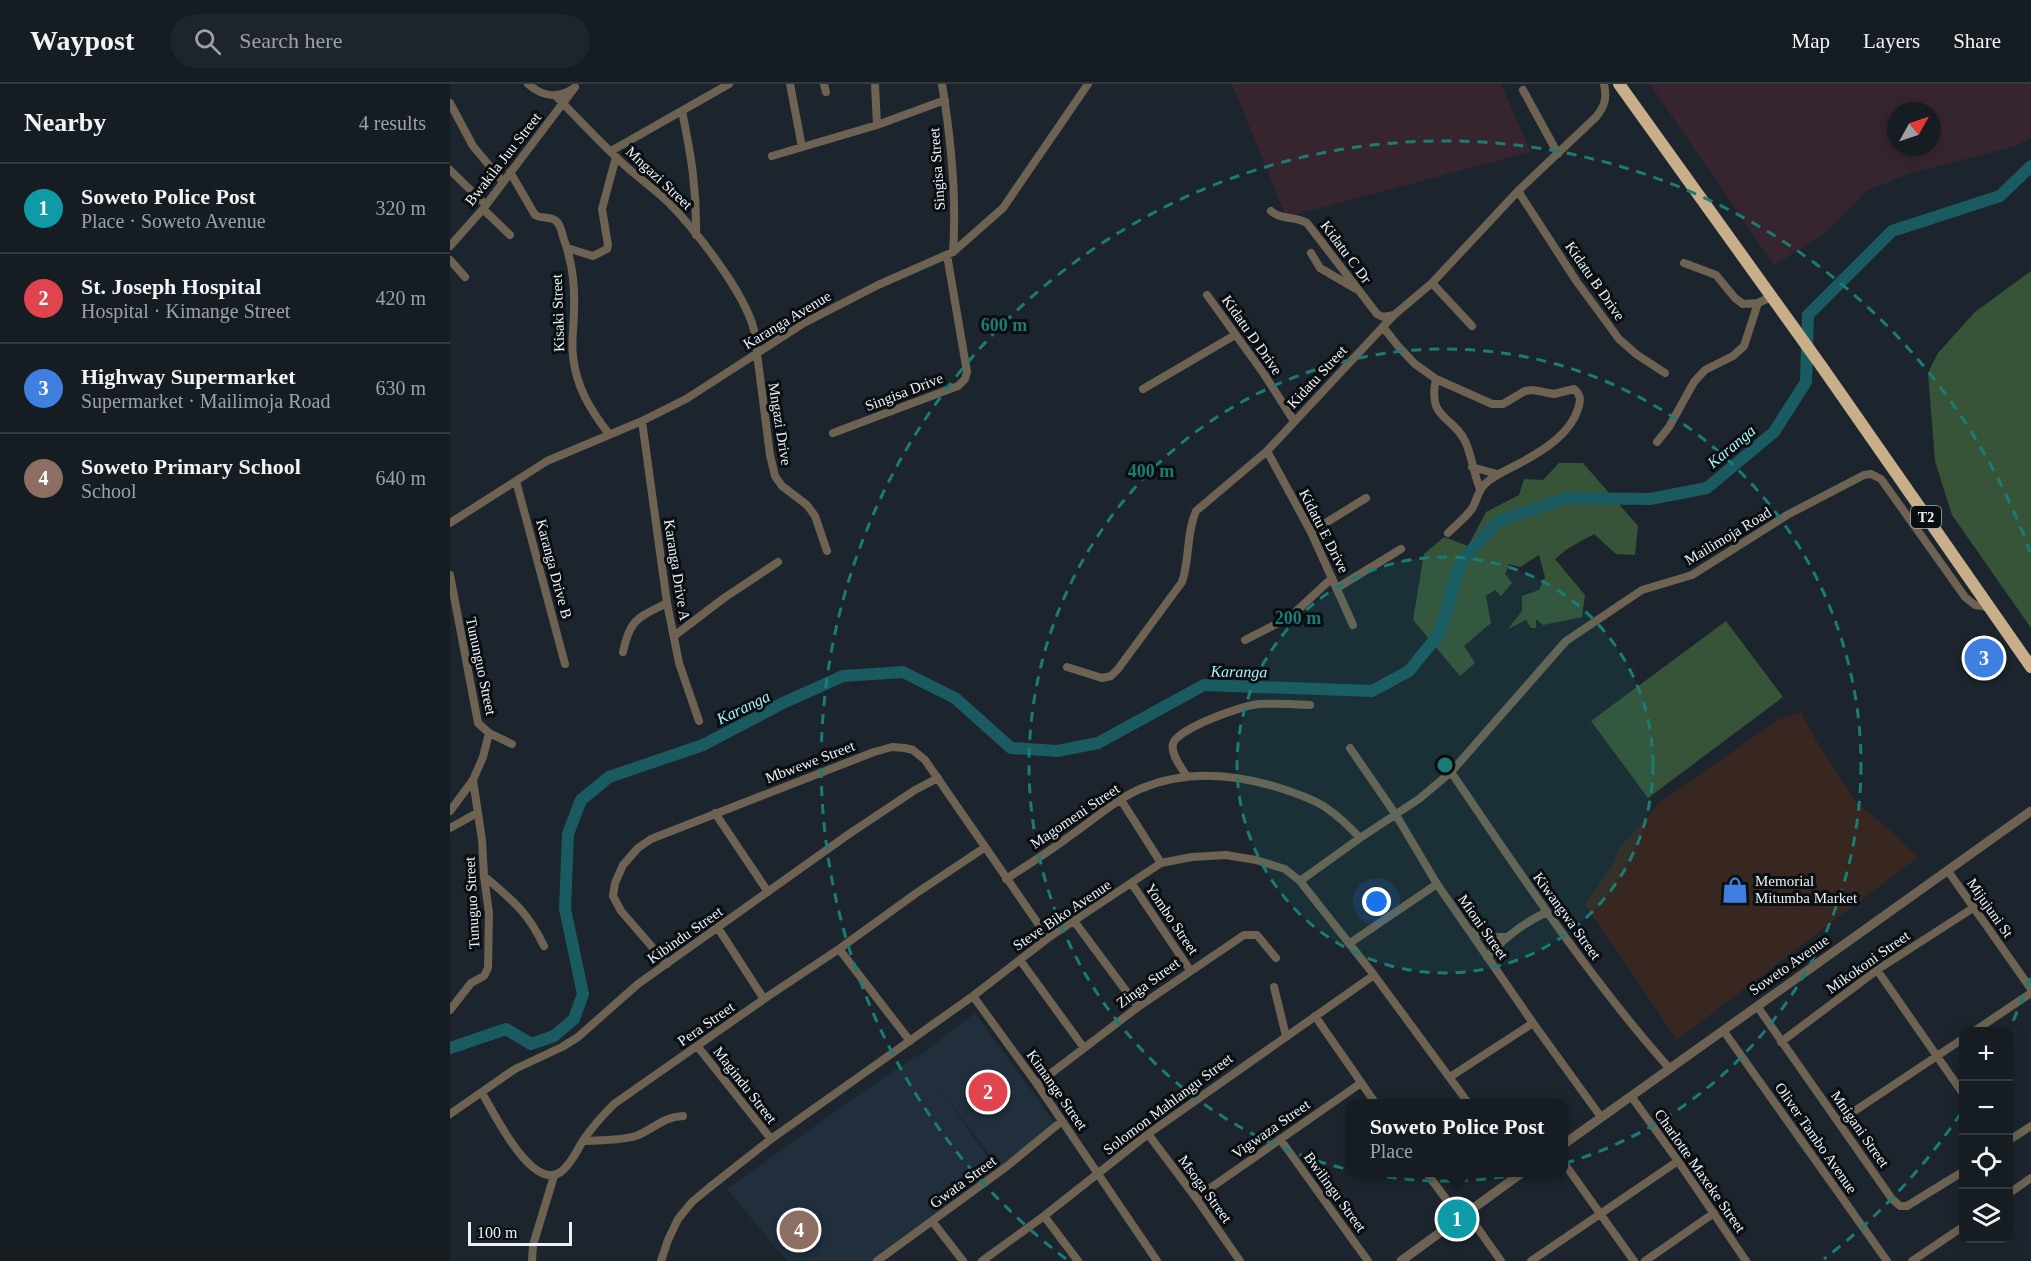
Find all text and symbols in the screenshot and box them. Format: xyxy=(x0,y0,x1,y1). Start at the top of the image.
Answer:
search box xyxy=(170,14,590,68)
text: Waypost xyxy=(30,25,134,56)
icon: search xyxy=(191,25,224,58)
text: Search here xyxy=(239,28,342,53)
text: Map xyxy=(1792,29,1830,53)
text: Layers xyxy=(1863,29,1920,53)
text: Share xyxy=(1953,29,2001,53)
north arrow xyxy=(1887,102,1941,156)
text: Nearby xyxy=(24,108,106,137)
street label: Bwakila Juu Street xyxy=(462,109,545,209)
text: 4 results xyxy=(359,112,426,134)
street label: Singisa Street xyxy=(926,126,948,211)
street label: Mngazi Street xyxy=(623,143,696,213)
text: Soweto Police Post xyxy=(81,184,256,209)
text: 1 xyxy=(39,197,49,219)
text: 320 m xyxy=(375,197,426,219)
text: Place · Soweto Avenue xyxy=(81,210,266,232)
street label: Kidatu C Dr xyxy=(1317,218,1375,286)
street label: Kidatu B Drive xyxy=(1562,239,1628,324)
street label: Kisaki Street xyxy=(549,273,567,352)
text: St. Joseph Hospital xyxy=(81,274,261,299)
text: 2 xyxy=(39,287,49,309)
text: 420 m xyxy=(375,287,426,309)
street label: Karanga Avenue xyxy=(740,287,834,352)
street label: Kidatu D Drive xyxy=(1219,292,1286,378)
text: Hospital · Kimange Street xyxy=(81,300,290,322)
text: 600 m xyxy=(981,315,1027,335)
street label: Kidatu Street xyxy=(1284,342,1351,412)
text: Highway Supermarket xyxy=(81,364,296,389)
street label: Singisa Drive xyxy=(863,370,945,414)
text: 3 xyxy=(39,377,49,399)
text: 630 m xyxy=(375,377,426,399)
street label: Mngazi Drive xyxy=(766,381,795,467)
text: Supermarket · Mailimoja Road xyxy=(81,390,330,412)
water label: Karanga xyxy=(1703,422,1759,473)
text: Soweto Primary School xyxy=(81,454,301,479)
text: 400 m xyxy=(1128,461,1174,481)
text: 4 xyxy=(39,467,49,489)
text: 640 m xyxy=(375,467,426,489)
text: School xyxy=(81,480,137,502)
street label: Kidatu E Drive xyxy=(1296,487,1352,576)
street label: Mailimoja Road xyxy=(1682,504,1775,568)
road number: T2 xyxy=(1911,506,1941,528)
street label: Karanga Drive B xyxy=(533,517,575,621)
street label: Karanga Drive A xyxy=(661,518,693,622)
text: 200 m xyxy=(1275,608,1321,628)
street label: Tununguo Street xyxy=(463,615,499,717)
pin: 3 xyxy=(1964,636,2003,680)
water label: Karanga xyxy=(1209,662,1268,681)
water label: Karanga xyxy=(713,687,773,729)
street label: Mbwewe Street xyxy=(763,737,858,786)
centre of rings xyxy=(1435,755,1455,775)
street label: Magomeni Street xyxy=(1028,780,1123,852)
street label: Tunuguo Street xyxy=(462,856,482,950)
street label: Kiwangwa Street xyxy=(1530,869,1604,963)
place label: Memorial Mitumba Market xyxy=(1755,873,1858,906)
shop icon: Memorial Mitumba Market xyxy=(1720,875,1750,905)
street label: Mijujuni St xyxy=(1964,875,2017,941)
street label: Steve Biko Avenue xyxy=(1010,876,1114,954)
street label: Yombo Street xyxy=(1142,880,1202,958)
your location xyxy=(1362,887,1391,916)
street label: Mioni Street xyxy=(1455,892,1512,963)
street label: Kibindu Street xyxy=(644,903,726,967)
street label: Mikokoni Street xyxy=(1823,927,1913,997)
street label: Soweto Avenue xyxy=(1746,931,1832,998)
street label: Zinga Street xyxy=(1113,954,1183,1011)
street label: Pera Street xyxy=(675,998,738,1049)
map controls xyxy=(1959,1027,2013,1243)
button: + xyxy=(1959,1027,2013,1081)
street label: Magindu Street xyxy=(710,1043,780,1127)
street label: Kimange Street xyxy=(1024,1047,1091,1134)
street label: Solomon Mahlangu Street xyxy=(1100,1050,1236,1158)
pin: 2 xyxy=(968,1070,1008,1114)
street label: Oliver Tambo Avenue xyxy=(1772,1079,1861,1197)
button: − xyxy=(1959,1081,2013,1135)
street label: Mnigani Street xyxy=(1828,1088,1893,1171)
street label: Vigwaza Street xyxy=(1229,1096,1314,1162)
popup xyxy=(1346,1099,1568,1177)
street label: Charlotte Maxeke Street xyxy=(1651,1106,1749,1236)
text: Soweto Police Post xyxy=(1370,1114,1544,1139)
button: locate xyxy=(1959,1135,2013,1189)
text: Place xyxy=(1370,1140,1413,1162)
street label: Bwilingu Street xyxy=(1301,1149,1370,1236)
street label: Gwata Street xyxy=(927,1152,1000,1211)
street label: Msoga Street xyxy=(1175,1152,1235,1227)
button: layers xyxy=(1959,1189,2013,1243)
pin: 1 xyxy=(1438,1196,1476,1242)
pin: 4 xyxy=(780,1208,818,1252)
scale bar xyxy=(468,1219,572,1246)
text: 100 m xyxy=(477,1224,517,1241)

